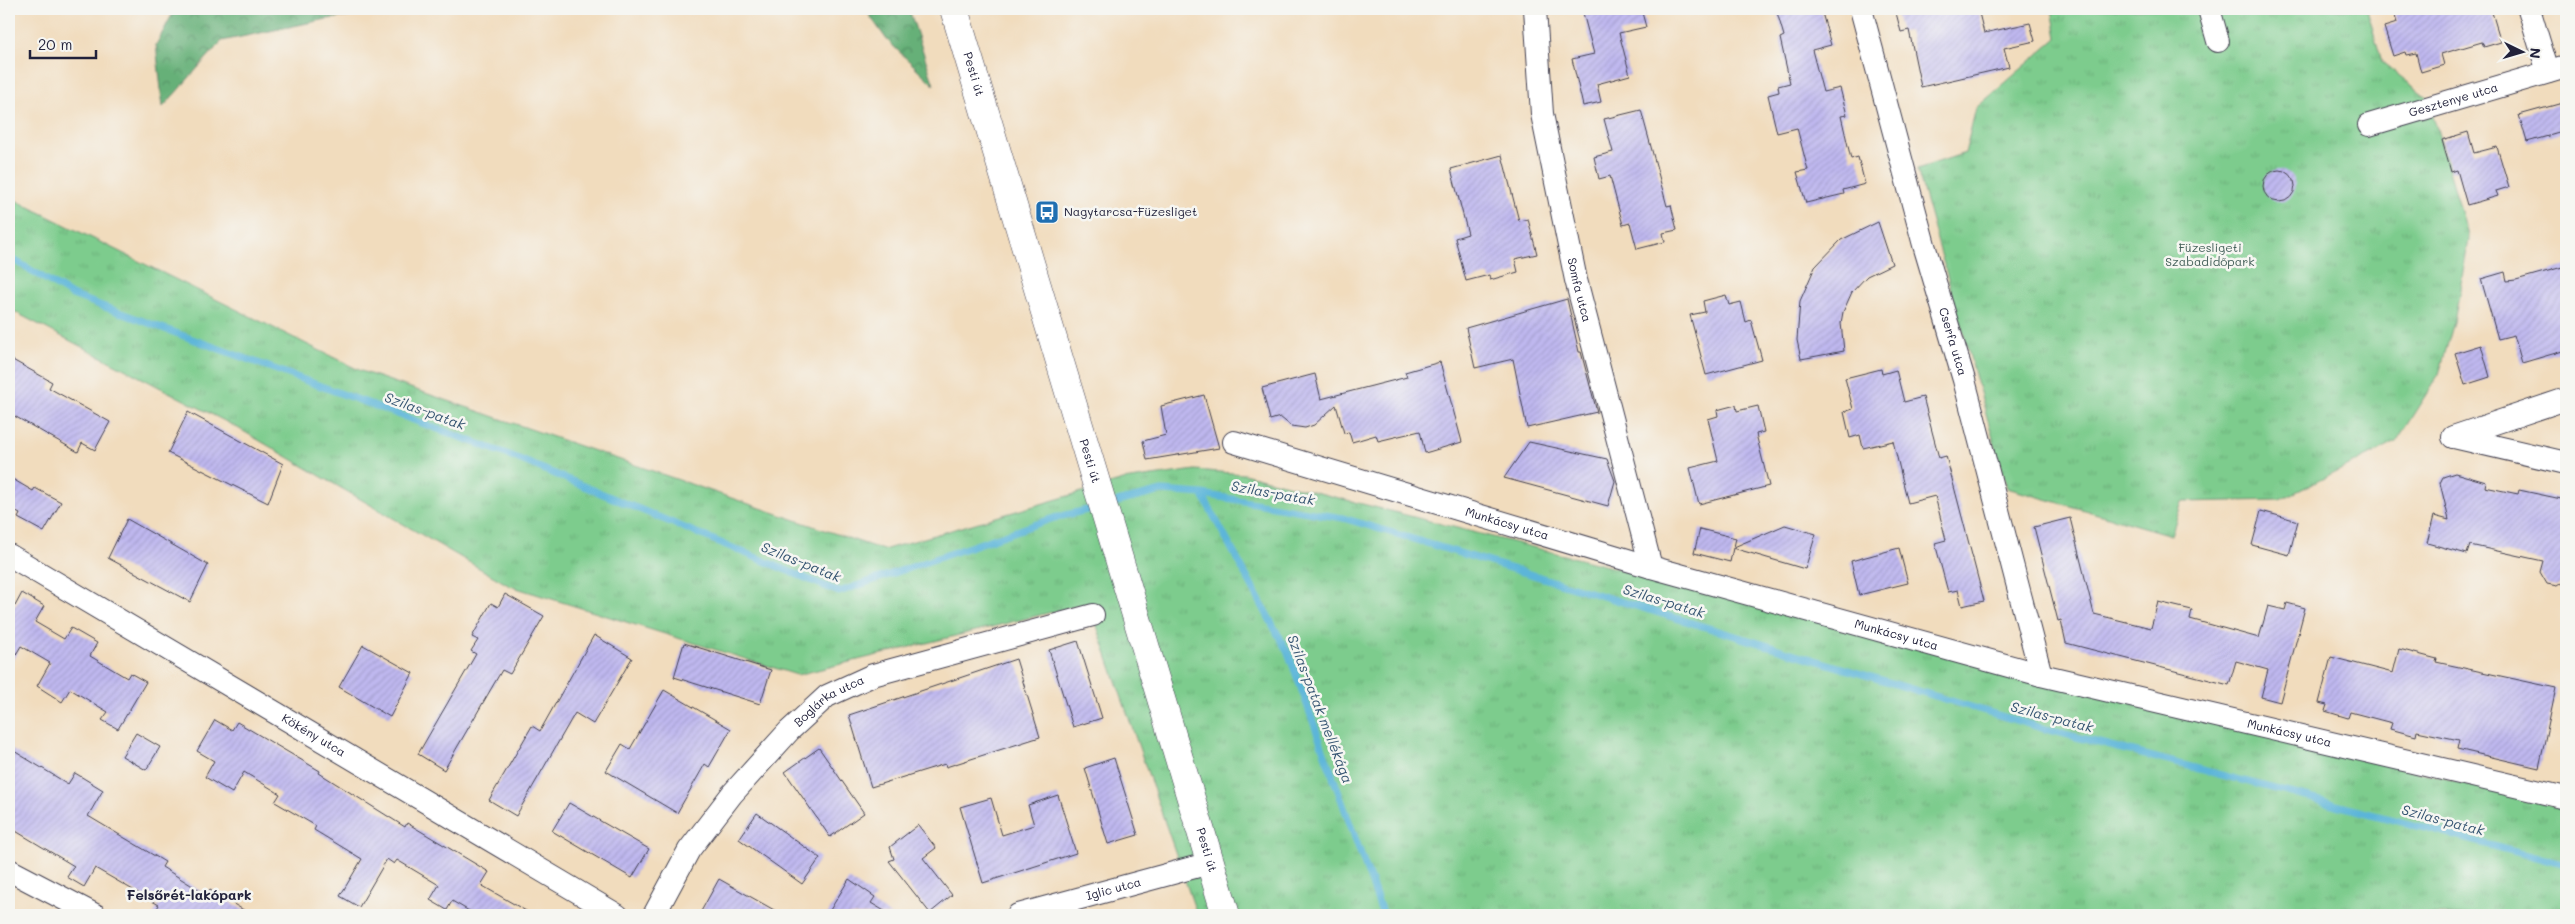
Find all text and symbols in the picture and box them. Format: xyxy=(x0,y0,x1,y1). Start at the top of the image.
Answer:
scale bar xyxy=(30,28,96,60)
north arrow xyxy=(2498,28,2548,78)
text: 20 m xyxy=(38,34,72,54)
text: N xyxy=(2526,47,2545,59)
street label: Pesti út xyxy=(960,50,989,98)
street label: Gesztenye utca xyxy=(2407,78,2500,120)
bus stop icon: Nagytarcsa-Füzesliget xyxy=(1034,199,1060,225)
place label: Nagytarcsa-Füzesliget xyxy=(1064,203,1197,219)
park label: Füzesligeti Szabadidőpark xyxy=(2165,239,2255,269)
street label: Somfa utca xyxy=(1565,256,1596,324)
street label: Cserfa utca xyxy=(1936,305,1971,377)
water label: Szilas-patak xyxy=(382,387,469,434)
street label: Pesti út xyxy=(1077,437,1105,485)
water label: Szilas-patak xyxy=(1230,476,1317,509)
street label: Munkácsy utca xyxy=(1464,503,1551,543)
water label: Szilas-patak xyxy=(758,537,844,586)
water label: Szilas-patak xyxy=(1621,579,1708,622)
street label: Munkácsy utca xyxy=(1853,615,1940,653)
water label: Szilas-patak mellékága xyxy=(1283,632,1358,786)
street label: Boglárka utca xyxy=(790,671,866,730)
water label: Szilas-patak xyxy=(2009,696,2096,737)
street label: Kökény utca xyxy=(279,709,349,760)
street label: Munkácsy utca xyxy=(2246,715,2333,750)
water label: Szilas-patak xyxy=(2400,799,2487,840)
street label: Pesti út xyxy=(1193,826,1222,874)
street label: Iglic utca xyxy=(1084,873,1143,903)
district label: Felsőrét-lakópark xyxy=(126,885,252,904)

